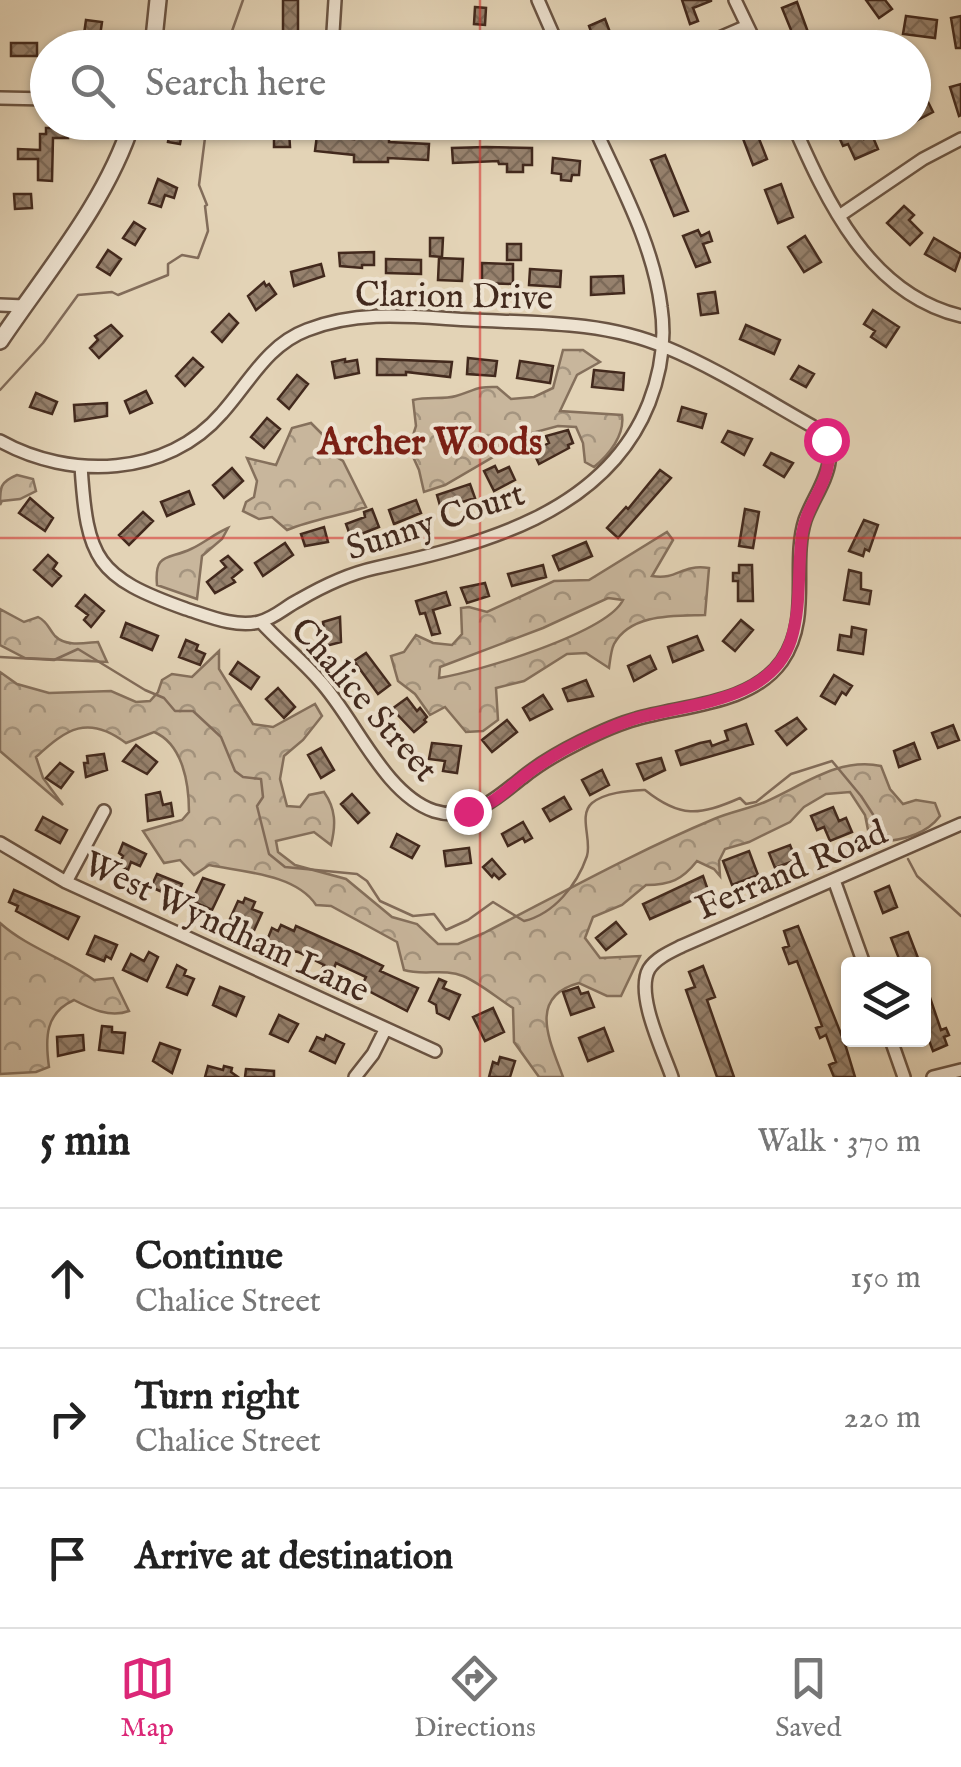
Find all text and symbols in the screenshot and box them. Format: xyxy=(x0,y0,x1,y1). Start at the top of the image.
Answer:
search box xyxy=(30,30,931,140)
icon: search xyxy=(65,58,120,113)
text: Search here xyxy=(145,61,326,109)
street label: Clarion Drive xyxy=(354,273,553,322)
route start xyxy=(804,418,850,464)
district label: Archer Woods xyxy=(316,420,542,468)
street label: Sunny Court xyxy=(341,472,531,572)
street label: Chalice Street xyxy=(279,609,447,792)
route end xyxy=(446,789,492,835)
street label: Ferrand Road xyxy=(690,811,894,932)
street label: West Wyndham Lane xyxy=(76,842,376,1014)
map controls xyxy=(841,957,931,1047)
button: layers xyxy=(841,957,931,1047)
text: 5 min xyxy=(40,1116,130,1169)
text: Walk · 370 m xyxy=(757,1122,921,1163)
text: Continue xyxy=(135,1234,283,1282)
icon: ahead xyxy=(40,1251,95,1306)
text: 150 m xyxy=(850,1258,921,1299)
text: Chalice Street xyxy=(135,1282,321,1323)
text: Turn right xyxy=(135,1374,299,1422)
icon: right xyxy=(40,1391,95,1446)
text: 220 m xyxy=(844,1398,921,1439)
text: Chalice Street xyxy=(135,1422,321,1463)
icon: arrive xyxy=(40,1531,95,1586)
text: Arrive at destination xyxy=(135,1534,453,1582)
tab: Map xyxy=(120,1651,175,1746)
tab: Directions xyxy=(414,1651,536,1746)
tab: Saved xyxy=(775,1651,841,1746)

